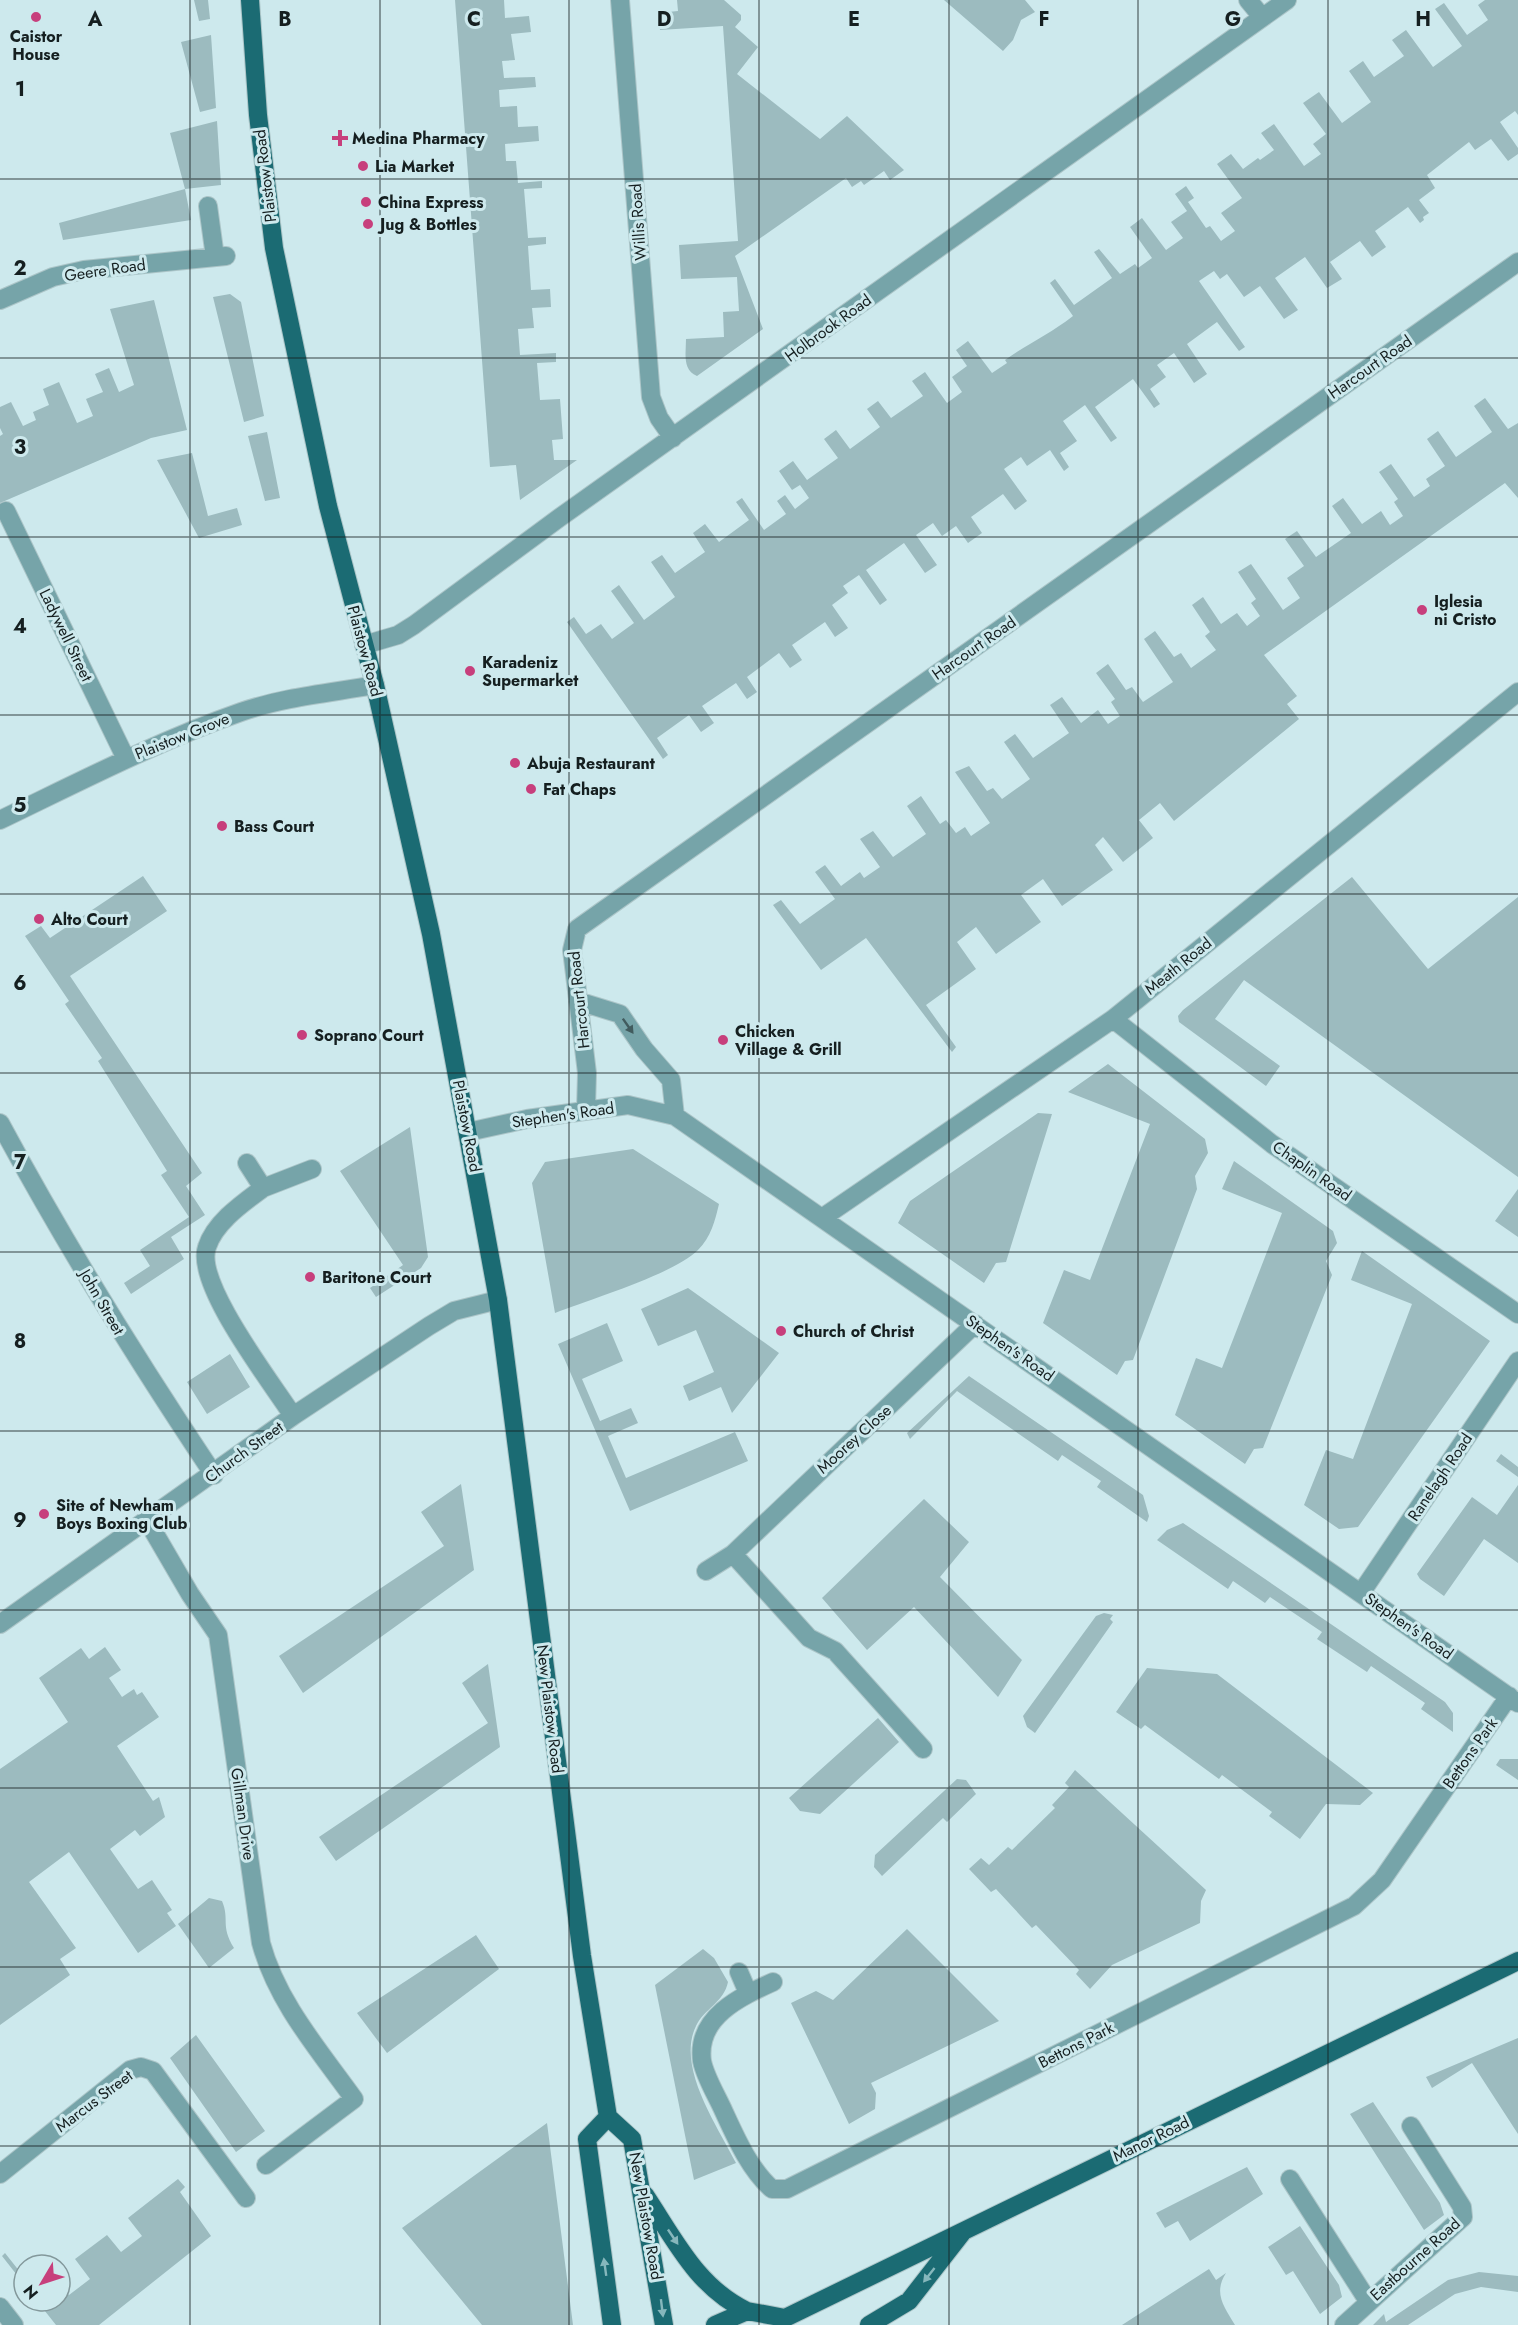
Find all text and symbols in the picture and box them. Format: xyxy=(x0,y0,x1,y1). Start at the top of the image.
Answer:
text: A xyxy=(87,5,103,34)
text: B xyxy=(278,5,292,34)
text: C xyxy=(467,5,481,34)
text: D xyxy=(657,5,671,34)
text: E xyxy=(848,5,860,34)
text: F xyxy=(1038,5,1050,34)
text: G xyxy=(1225,5,1241,34)
text: H xyxy=(1415,5,1431,34)
marker: Caistor House xyxy=(29,10,43,24)
place label: Caistor House xyxy=(10,25,63,66)
text: 1 xyxy=(15,75,25,104)
place label: Medina Pharmacy xyxy=(352,127,485,150)
street label: Plaistow Road xyxy=(248,128,282,224)
marker: Medina Pharmacy xyxy=(333,131,347,145)
place label: Lia Market xyxy=(375,155,455,178)
marker: Lia Market xyxy=(356,159,370,173)
street label: Willis Road xyxy=(624,183,652,261)
place label: China Express xyxy=(378,191,484,214)
marker: China Express xyxy=(359,195,373,209)
place label: Jug & Bottles xyxy=(377,213,477,236)
marker: Jug & Bottles xyxy=(361,217,375,231)
street label: Geere Road xyxy=(63,253,147,287)
text: 2 xyxy=(13,254,27,283)
street label: Holbrook Road xyxy=(780,289,876,367)
street label: Harcourt Road xyxy=(1323,330,1417,404)
text: 3 xyxy=(14,433,26,462)
street label: Ladywell Street xyxy=(34,585,98,685)
place label: Iglesia ni Cristo xyxy=(1434,590,1496,631)
street label: Plaistow Road xyxy=(342,603,388,699)
marker: Iglesia ni Cristo xyxy=(1415,603,1429,617)
street label: Harcourt Road xyxy=(927,611,1021,685)
text: 4 xyxy=(13,612,27,641)
place label: Karadeniz Supermarket xyxy=(482,651,579,692)
marker: Karadeniz Supermarket xyxy=(463,664,477,678)
street label: Plaistow Grove xyxy=(131,707,233,765)
place label: Abuja Restaurant xyxy=(526,752,656,775)
marker: Abuja Restaurant xyxy=(508,756,522,770)
place label: Fat Chaps xyxy=(543,778,616,801)
marker: Fat Chaps xyxy=(524,782,538,796)
text: 5 xyxy=(14,791,27,820)
place label: Bass Court xyxy=(234,815,315,838)
marker: Bass Court xyxy=(215,819,229,833)
place label: Alto Court xyxy=(50,908,129,931)
marker: Alto Court xyxy=(32,912,46,926)
street label: Meath Road xyxy=(1140,932,1216,1000)
street label: Harcourt Road xyxy=(562,950,596,1050)
text: 6 xyxy=(13,969,27,998)
one-way arrow xyxy=(622,1018,634,1034)
place label: Chicken Village & Grill xyxy=(734,1020,842,1061)
place label: Soprano Court xyxy=(314,1024,424,1047)
marker: Soprano Court xyxy=(295,1028,309,1042)
marker: Chicken Village & Grill xyxy=(716,1033,730,1047)
street label: Plaistow Road xyxy=(447,1078,487,1174)
street label: Stephen's Road xyxy=(510,1096,616,1134)
street label: Chaplin Road xyxy=(1268,1135,1356,1207)
text: 7 xyxy=(14,1148,27,1177)
street label: John Street xyxy=(73,1263,130,1339)
place label: Baritone Court xyxy=(322,1266,432,1289)
marker: Baritone Court xyxy=(303,1270,317,1284)
street label: Stephen's Road xyxy=(961,1309,1059,1387)
place label: Church of Christ xyxy=(793,1320,915,1343)
marker: Church of Christ xyxy=(774,1324,788,1338)
text: 8 xyxy=(14,1327,26,1356)
street label: Moorey Close xyxy=(812,1399,896,1479)
street label: Church Street xyxy=(200,1416,288,1488)
street label: Ranelagh Road xyxy=(1402,1428,1478,1526)
place label: Site of Newham Boys Boxing Club xyxy=(56,1494,188,1535)
text: 9 xyxy=(13,1506,27,1535)
marker: Site of Newham Boys Boxing Club xyxy=(37,1507,51,1521)
street label: Stephen's Road xyxy=(1360,1587,1458,1665)
street label: New Plaistow Road xyxy=(531,1643,569,1775)
street label: Bettons Park xyxy=(1437,1712,1503,1793)
street label: Gillman Drive xyxy=(225,1766,261,1862)
street label: Bettons Park xyxy=(1034,2016,1118,2074)
street label: Marcus Street xyxy=(51,2064,138,2138)
street label: Manor Road xyxy=(1109,2111,1193,2167)
street label: New Plaistow Road xyxy=(623,2150,669,2282)
street label: Eastbourne Road xyxy=(1365,2212,1465,2306)
one-way arrow xyxy=(667,2229,678,2245)
north arrow xyxy=(12,2253,72,2313)
one-way arrow xyxy=(601,2257,610,2276)
one-way arrow xyxy=(923,2267,936,2283)
text: N xyxy=(18,2280,44,2304)
one-way arrow xyxy=(657,2298,666,2317)

